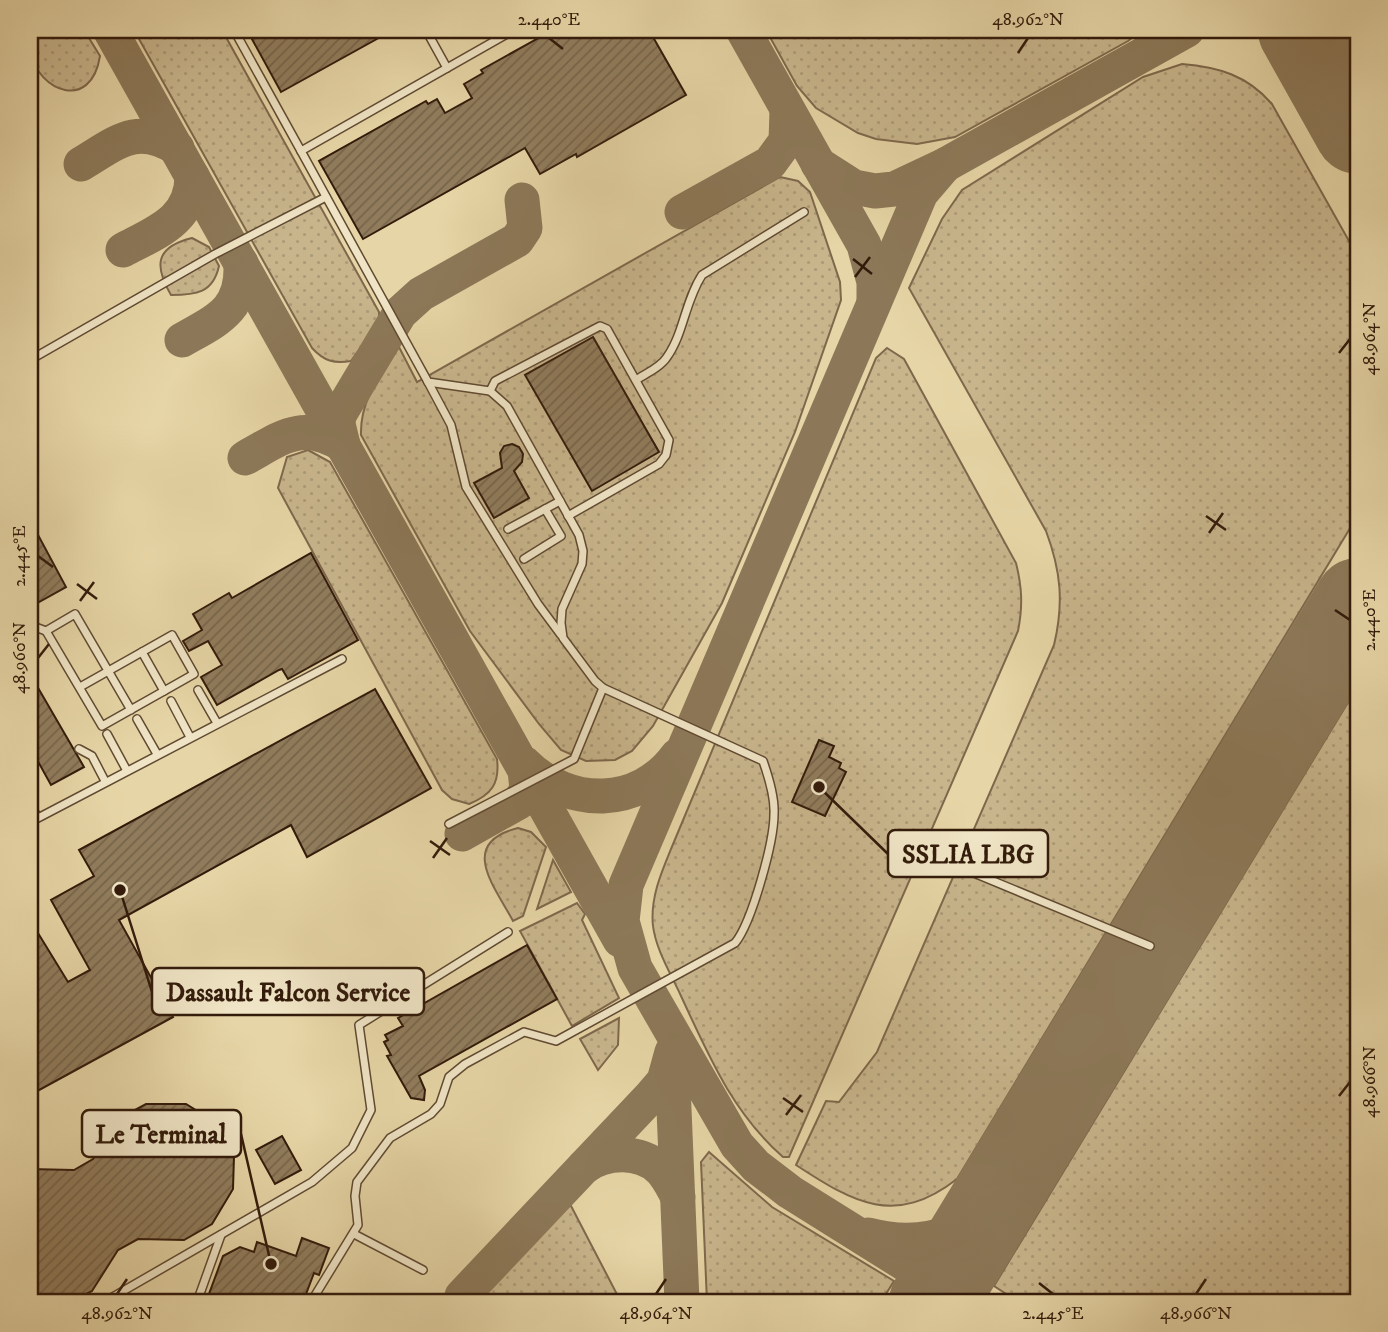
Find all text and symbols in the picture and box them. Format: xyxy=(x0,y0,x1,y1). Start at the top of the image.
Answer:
text: 2.440°E xyxy=(518,9,580,31)
text: 48.962°N xyxy=(992,9,1064,31)
text: 48.964°N xyxy=(1359,302,1381,375)
text: 2.445°E xyxy=(9,525,31,587)
text: 2.440°E xyxy=(1359,589,1381,651)
text: 48.960°N xyxy=(9,622,31,694)
callout: SSLIA LBG xyxy=(888,830,1048,877)
text: SSLIA LBG xyxy=(902,839,1034,872)
callout: Dassault Falcon Service xyxy=(152,968,424,1015)
text: Dassault Falcon Service xyxy=(166,977,410,1010)
text: 48.966°N xyxy=(1359,1046,1381,1118)
callout: Le Terminal xyxy=(82,1110,241,1157)
text: Le Terminal xyxy=(95,1119,228,1152)
text: 48.962°N xyxy=(81,1303,153,1325)
text: 48.964°N xyxy=(620,1303,693,1325)
text: 2.445°E xyxy=(1022,1303,1084,1325)
text: 48.966°N xyxy=(1160,1303,1232,1325)

